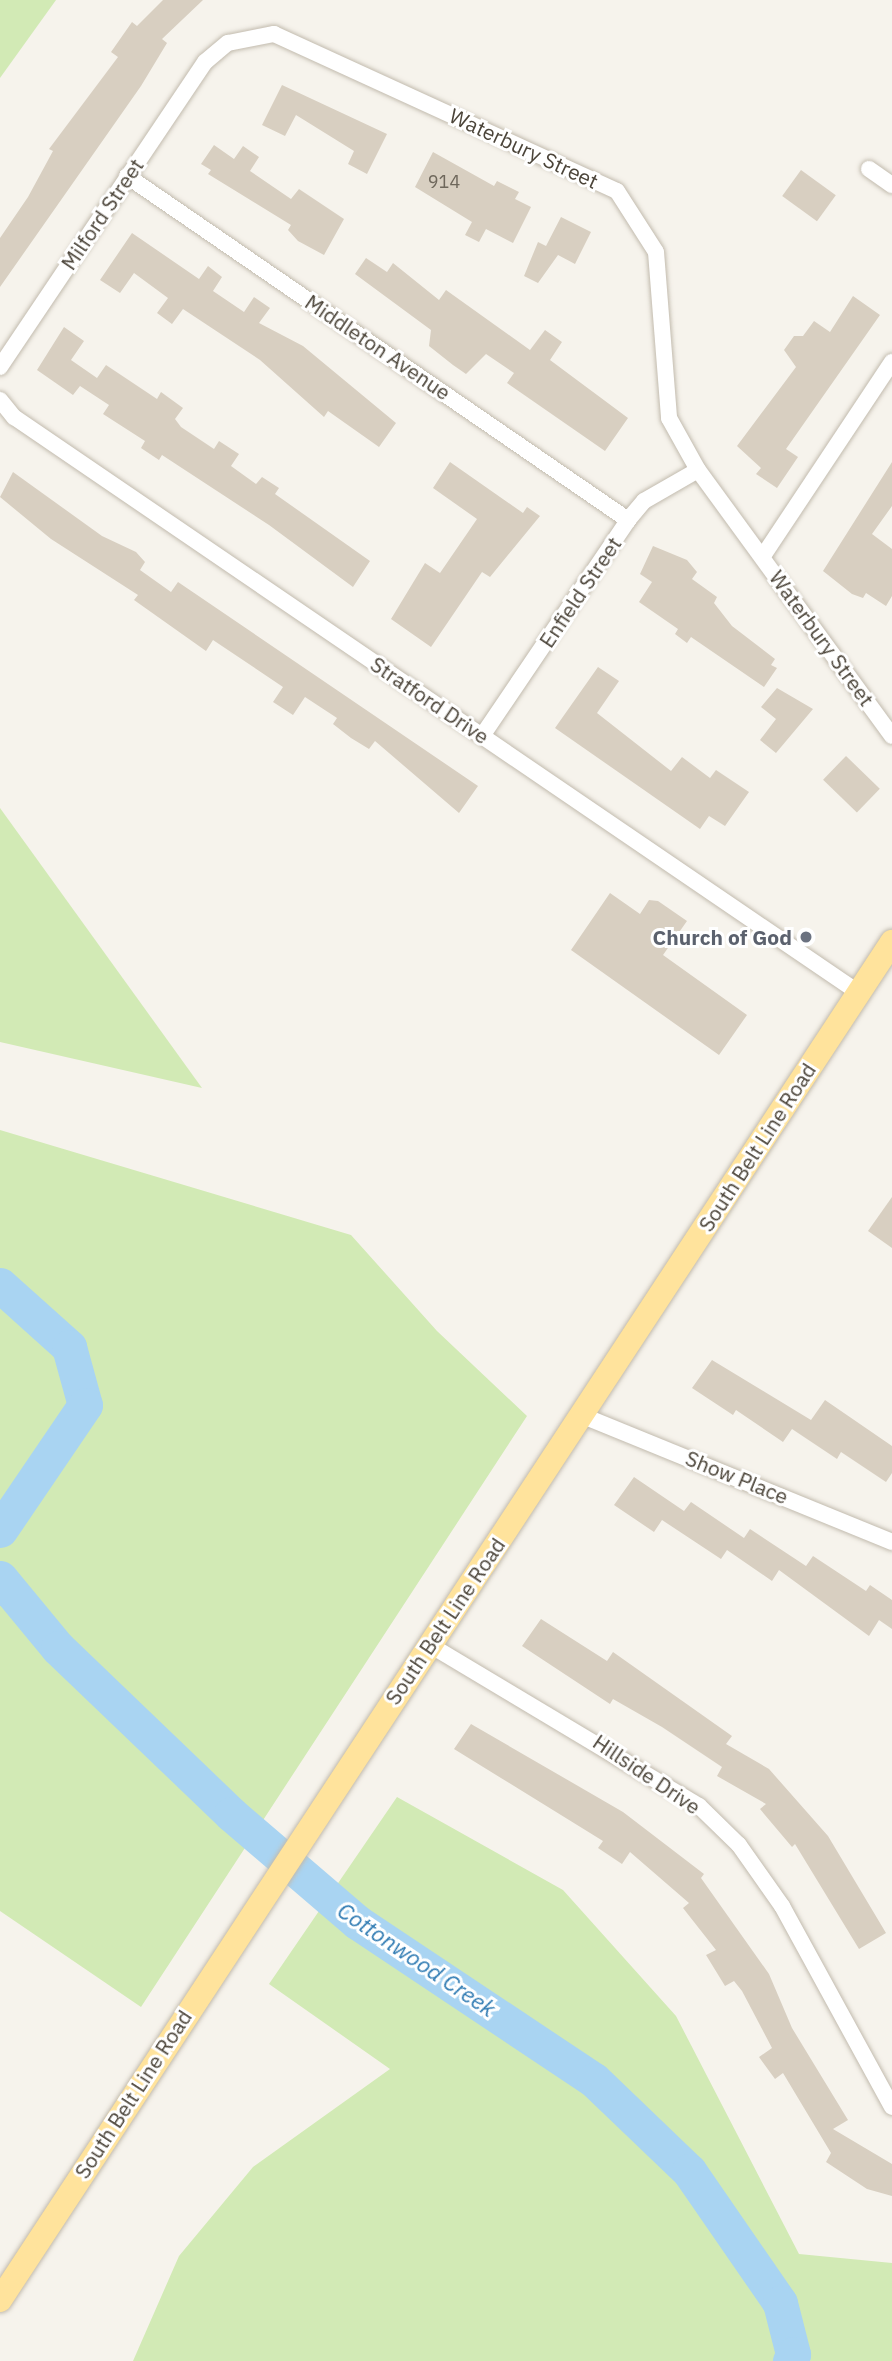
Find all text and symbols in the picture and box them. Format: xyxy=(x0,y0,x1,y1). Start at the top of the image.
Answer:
street label: Waterbury Street xyxy=(446,102,602,194)
street label: Milford Street xyxy=(56,154,148,274)
house number: 914 xyxy=(428,171,460,193)
street label: Middleton Avenue xyxy=(301,289,455,405)
street label: Enfield Street xyxy=(534,532,626,652)
street label: Waterbury Street xyxy=(764,565,880,711)
street label: Stratford Drive xyxy=(366,651,494,749)
place label: Church of God xyxy=(653,924,792,950)
marker: Church of God xyxy=(798,929,814,945)
street label: South Belt Line Road xyxy=(693,1058,821,1236)
street label: Show Place xyxy=(682,1445,792,1509)
street label: South Belt Line Road xyxy=(380,1533,510,1709)
street label: Hillside Drive xyxy=(588,1729,706,1819)
water label: Cottonwood Creek xyxy=(333,1896,501,2022)
street label: South Belt Line Road xyxy=(69,2005,197,2183)

